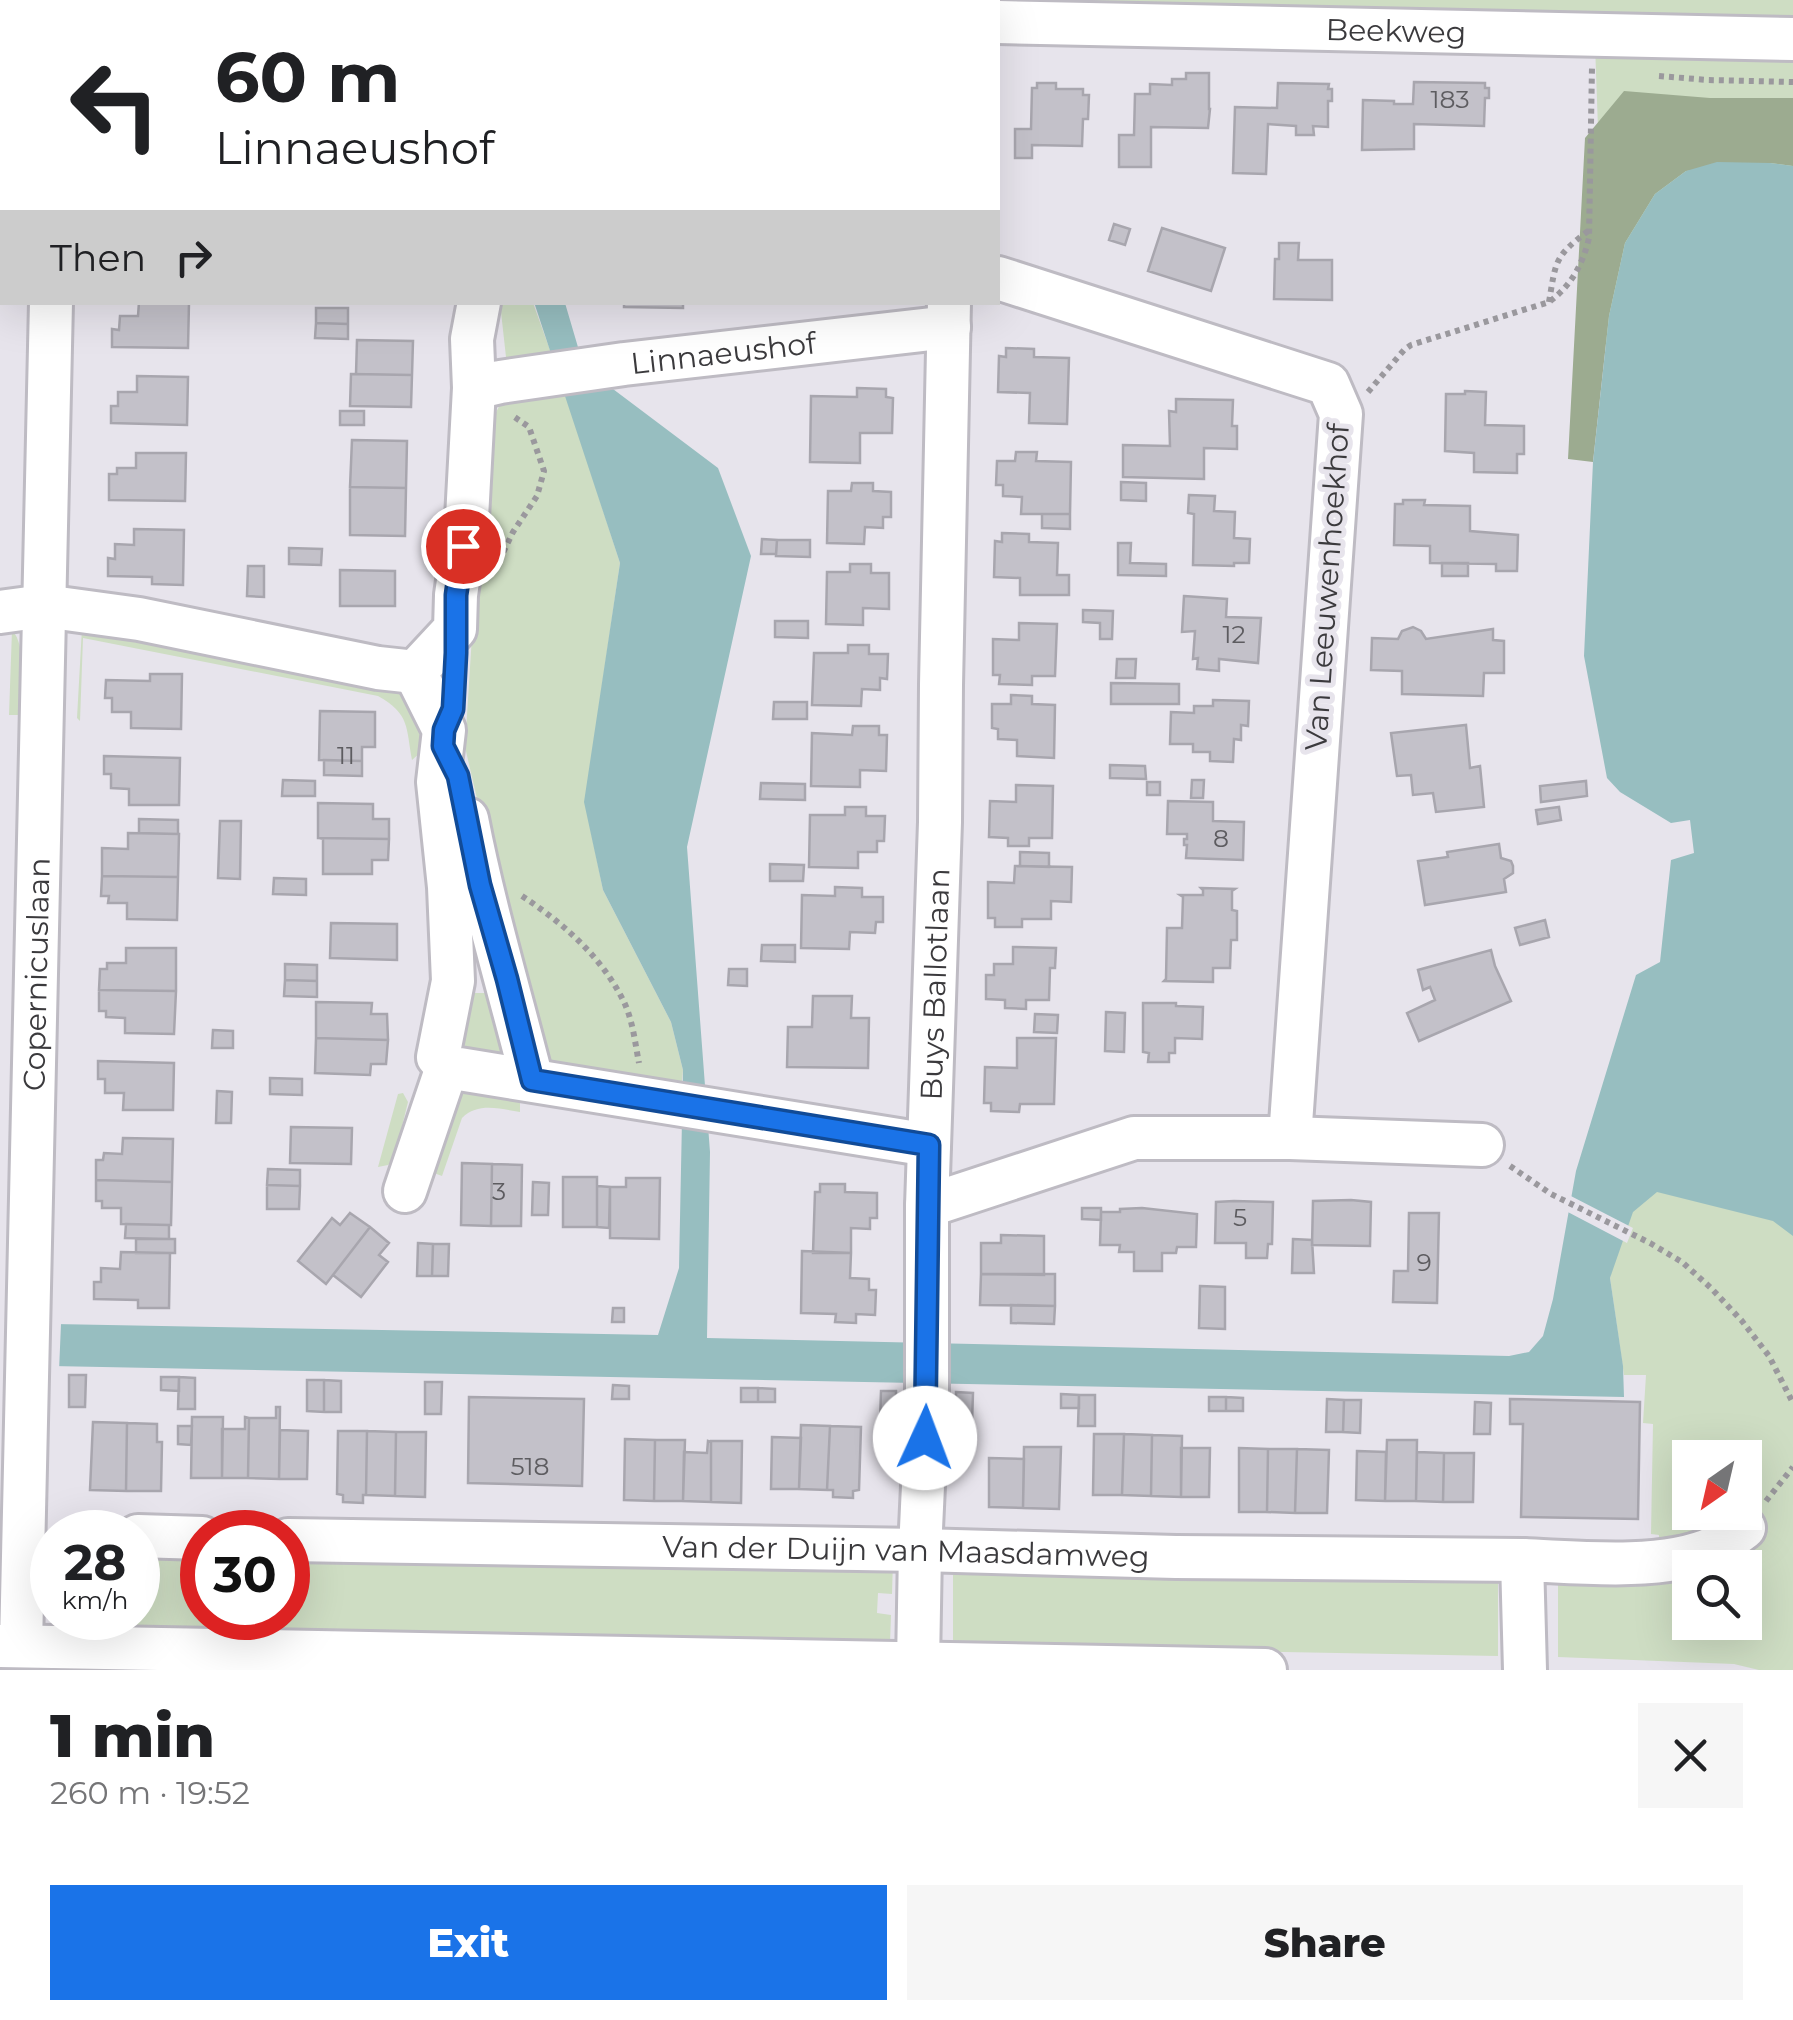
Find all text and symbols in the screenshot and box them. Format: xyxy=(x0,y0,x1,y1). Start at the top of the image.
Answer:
street label: Beekweg xyxy=(1325,11,1467,51)
text: 60 m xyxy=(215,34,400,120)
icon: left xyxy=(50,40,180,170)
house number: 183 xyxy=(1430,84,1470,114)
text: Linnaeushof xyxy=(215,120,494,175)
icon: right xyxy=(166,230,221,285)
text: Then xyxy=(50,234,146,281)
street label: Linnaeushof xyxy=(629,324,820,382)
street label: Van Leeuwenhoekhof xyxy=(1297,420,1357,752)
pin xyxy=(421,504,506,589)
icon: arrive xyxy=(436,519,491,574)
house number: 12 xyxy=(1222,619,1246,649)
house number: 11 xyxy=(337,740,355,770)
house number: 8 xyxy=(1213,823,1229,853)
street label: Copernicuslaan xyxy=(15,857,57,1091)
street label: Buys Ballotlaan xyxy=(912,867,957,1101)
house number: 3 xyxy=(492,1176,506,1206)
house number: 5 xyxy=(1233,1202,1247,1232)
house number: 9 xyxy=(1416,1247,1432,1277)
position arrow xyxy=(873,1386,977,1490)
north arrow xyxy=(1672,1440,1762,1530)
map controls xyxy=(1672,1440,1762,1640)
house number: 518 xyxy=(510,1451,550,1481)
speed limit sign: 30 xyxy=(180,1510,310,1640)
street label: Van der Duijn van Maasdamweg xyxy=(662,1527,1150,1575)
text: 28 xyxy=(64,1532,126,1593)
button: search xyxy=(1672,1550,1762,1640)
text: km/h xyxy=(62,1585,128,1615)
text: 1 min xyxy=(50,1699,215,1772)
button: close xyxy=(1638,1703,1743,1808)
text: 260 m · 19:52 xyxy=(50,1773,250,1812)
button: Exit xyxy=(50,1885,887,2000)
button: Share xyxy=(907,1885,1743,2000)

